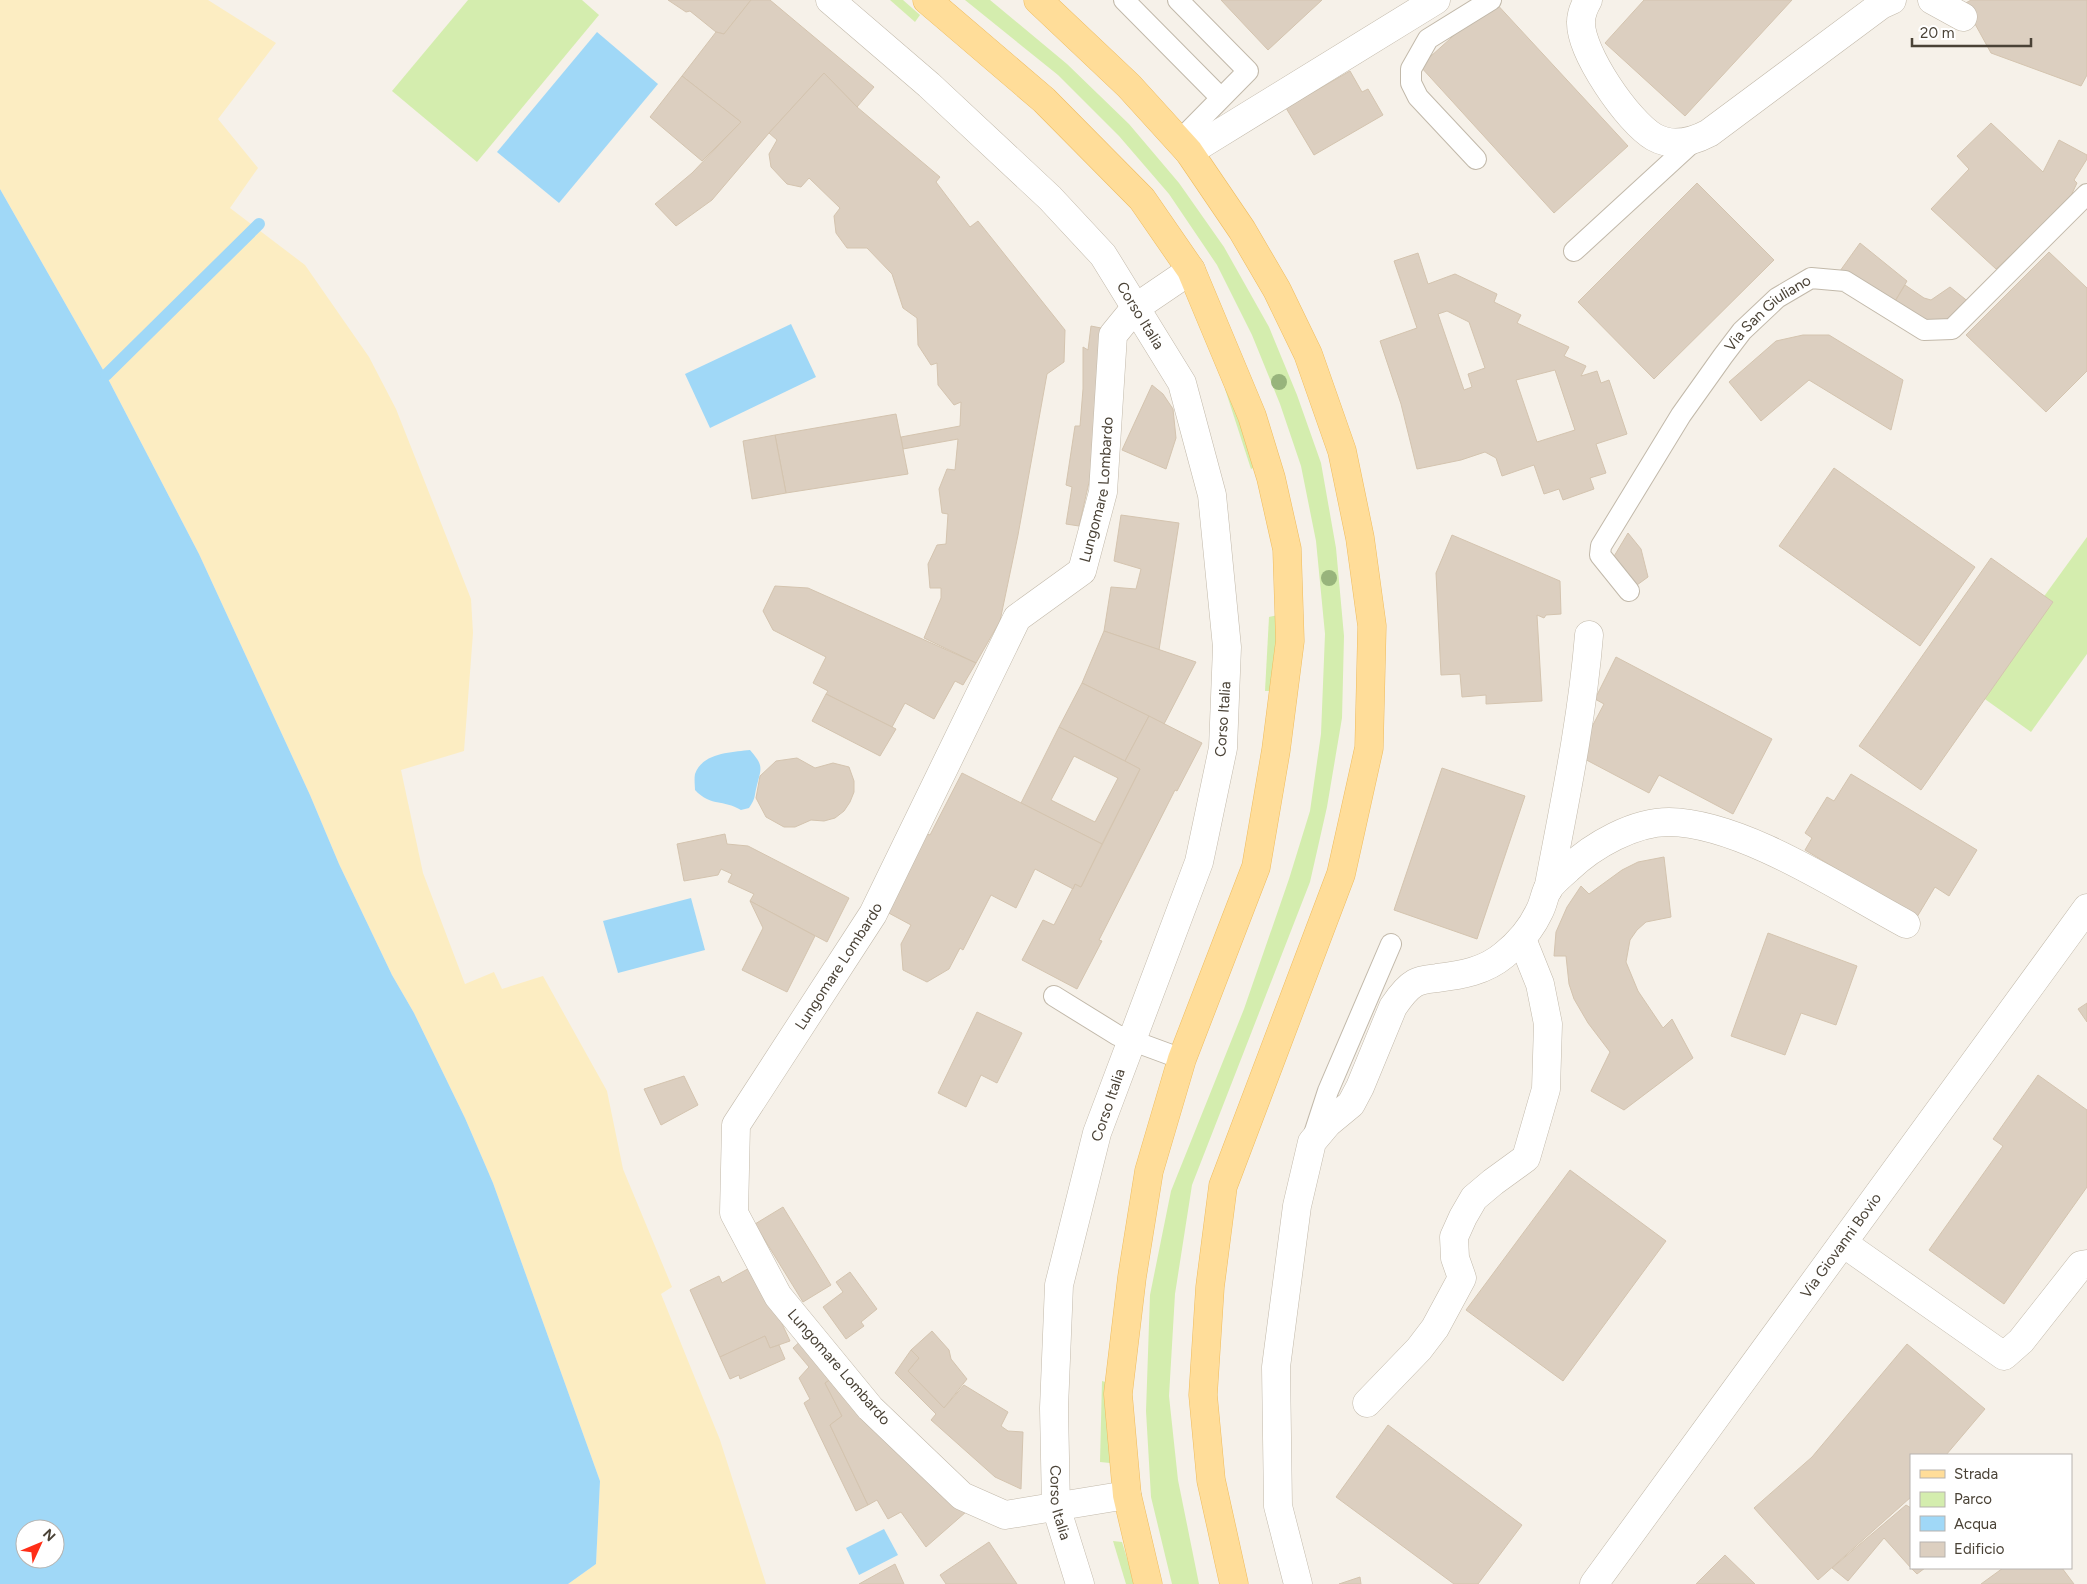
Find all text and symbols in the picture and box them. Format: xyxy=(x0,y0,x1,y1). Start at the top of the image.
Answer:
scale bar xyxy=(1912,15,2031,47)
text: 20 m xyxy=(1920,24,1954,42)
street label: Via San Giuliano xyxy=(1721,271,1814,355)
street label: Corso Italia xyxy=(1113,279,1168,353)
street label: Lungomare Lombardo xyxy=(1076,416,1117,564)
street label: Corso Italia xyxy=(1211,681,1235,757)
street label: Lungomare Lombardo xyxy=(791,899,886,1033)
street label: Corso Italia xyxy=(1087,1066,1129,1144)
street label: Via Giovanni Bovio xyxy=(1797,1189,1885,1302)
street label: Lungomare Lombardo xyxy=(784,1305,894,1429)
legend xyxy=(1910,1454,2072,1569)
street label: Corso Italia xyxy=(1046,1465,1075,1542)
text: Strada xyxy=(1954,1465,1998,1483)
text: Parco xyxy=(1954,1490,1992,1508)
text: Acqua xyxy=(1954,1515,1997,1533)
north arrow xyxy=(15,1519,65,1569)
text: N xyxy=(39,1526,59,1545)
text: Edificio xyxy=(1954,1540,2005,1558)

